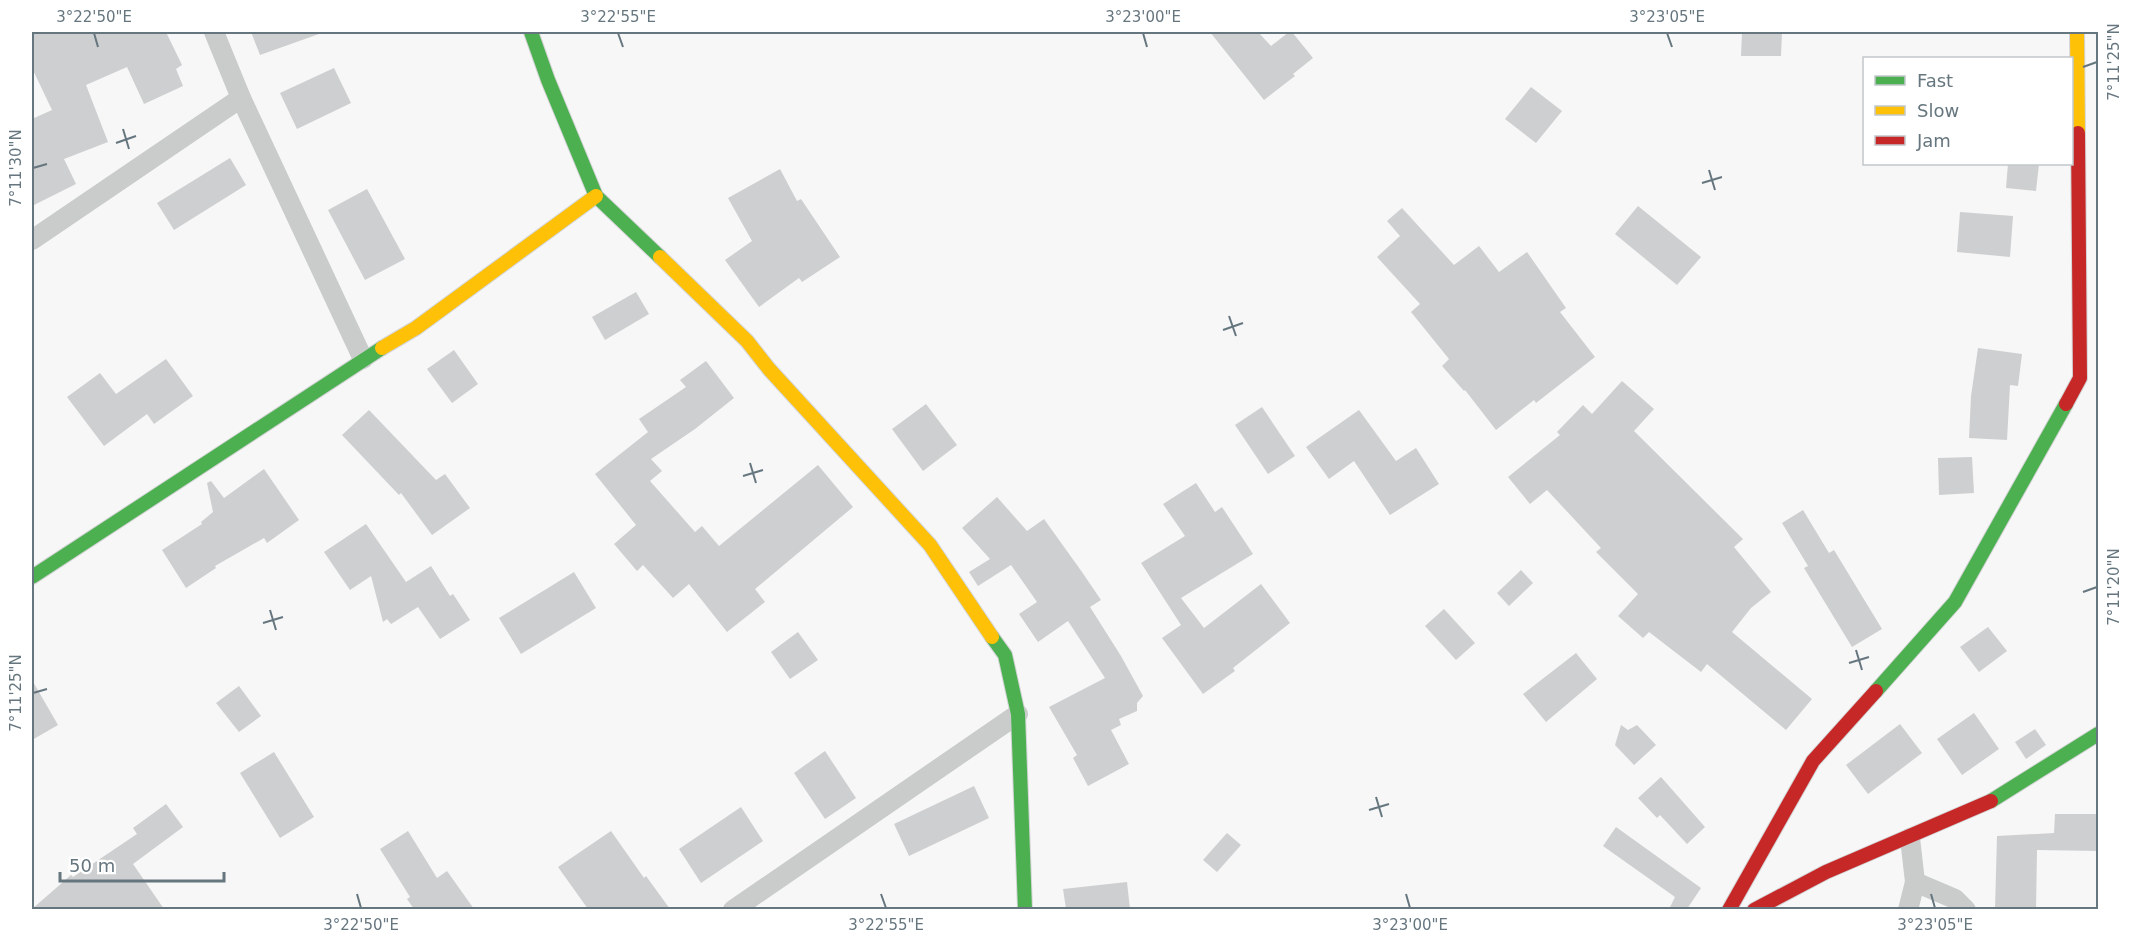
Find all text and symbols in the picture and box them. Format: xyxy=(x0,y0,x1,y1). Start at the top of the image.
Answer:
text: 3°22'50"E xyxy=(56,8,132,26)
text: 3°22'55"E xyxy=(580,8,656,26)
text: 3°23'00"E xyxy=(1105,8,1181,26)
text: 3°23'05"E xyxy=(1629,8,1705,26)
text: 7°11'25"N xyxy=(2105,23,2123,101)
legend xyxy=(1863,57,2073,165)
text: Fast xyxy=(1917,70,1953,91)
text: Slow xyxy=(1917,100,1959,121)
text: 7°11'30"N xyxy=(7,129,25,207)
text: Jam xyxy=(1916,130,1951,151)
text: 7°11'20"N xyxy=(2105,548,2123,626)
text: 7°11'25"N xyxy=(7,654,25,732)
scale bar xyxy=(60,845,224,883)
text: 50 m xyxy=(69,855,115,876)
text: 3°22'50"E xyxy=(323,916,399,934)
text: 3°22'55"E xyxy=(848,916,924,934)
text: 3°23'00"E xyxy=(1372,916,1448,934)
text: 3°23'05"E xyxy=(1897,916,1973,934)

